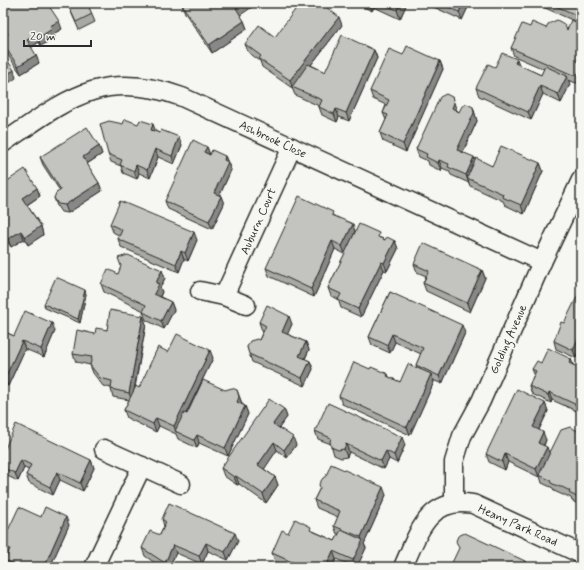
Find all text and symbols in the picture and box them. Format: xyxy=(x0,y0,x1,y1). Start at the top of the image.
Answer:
scale bar xyxy=(24,22,91,48)
text: 20 m xyxy=(30,29,56,45)
street label: Ashbrook Close xyxy=(236,117,309,162)
street label: Auburn Court xyxy=(237,185,281,257)
street label: Golding Avenue xyxy=(486,302,532,377)
street label: Heany Park Road xyxy=(475,501,560,551)

